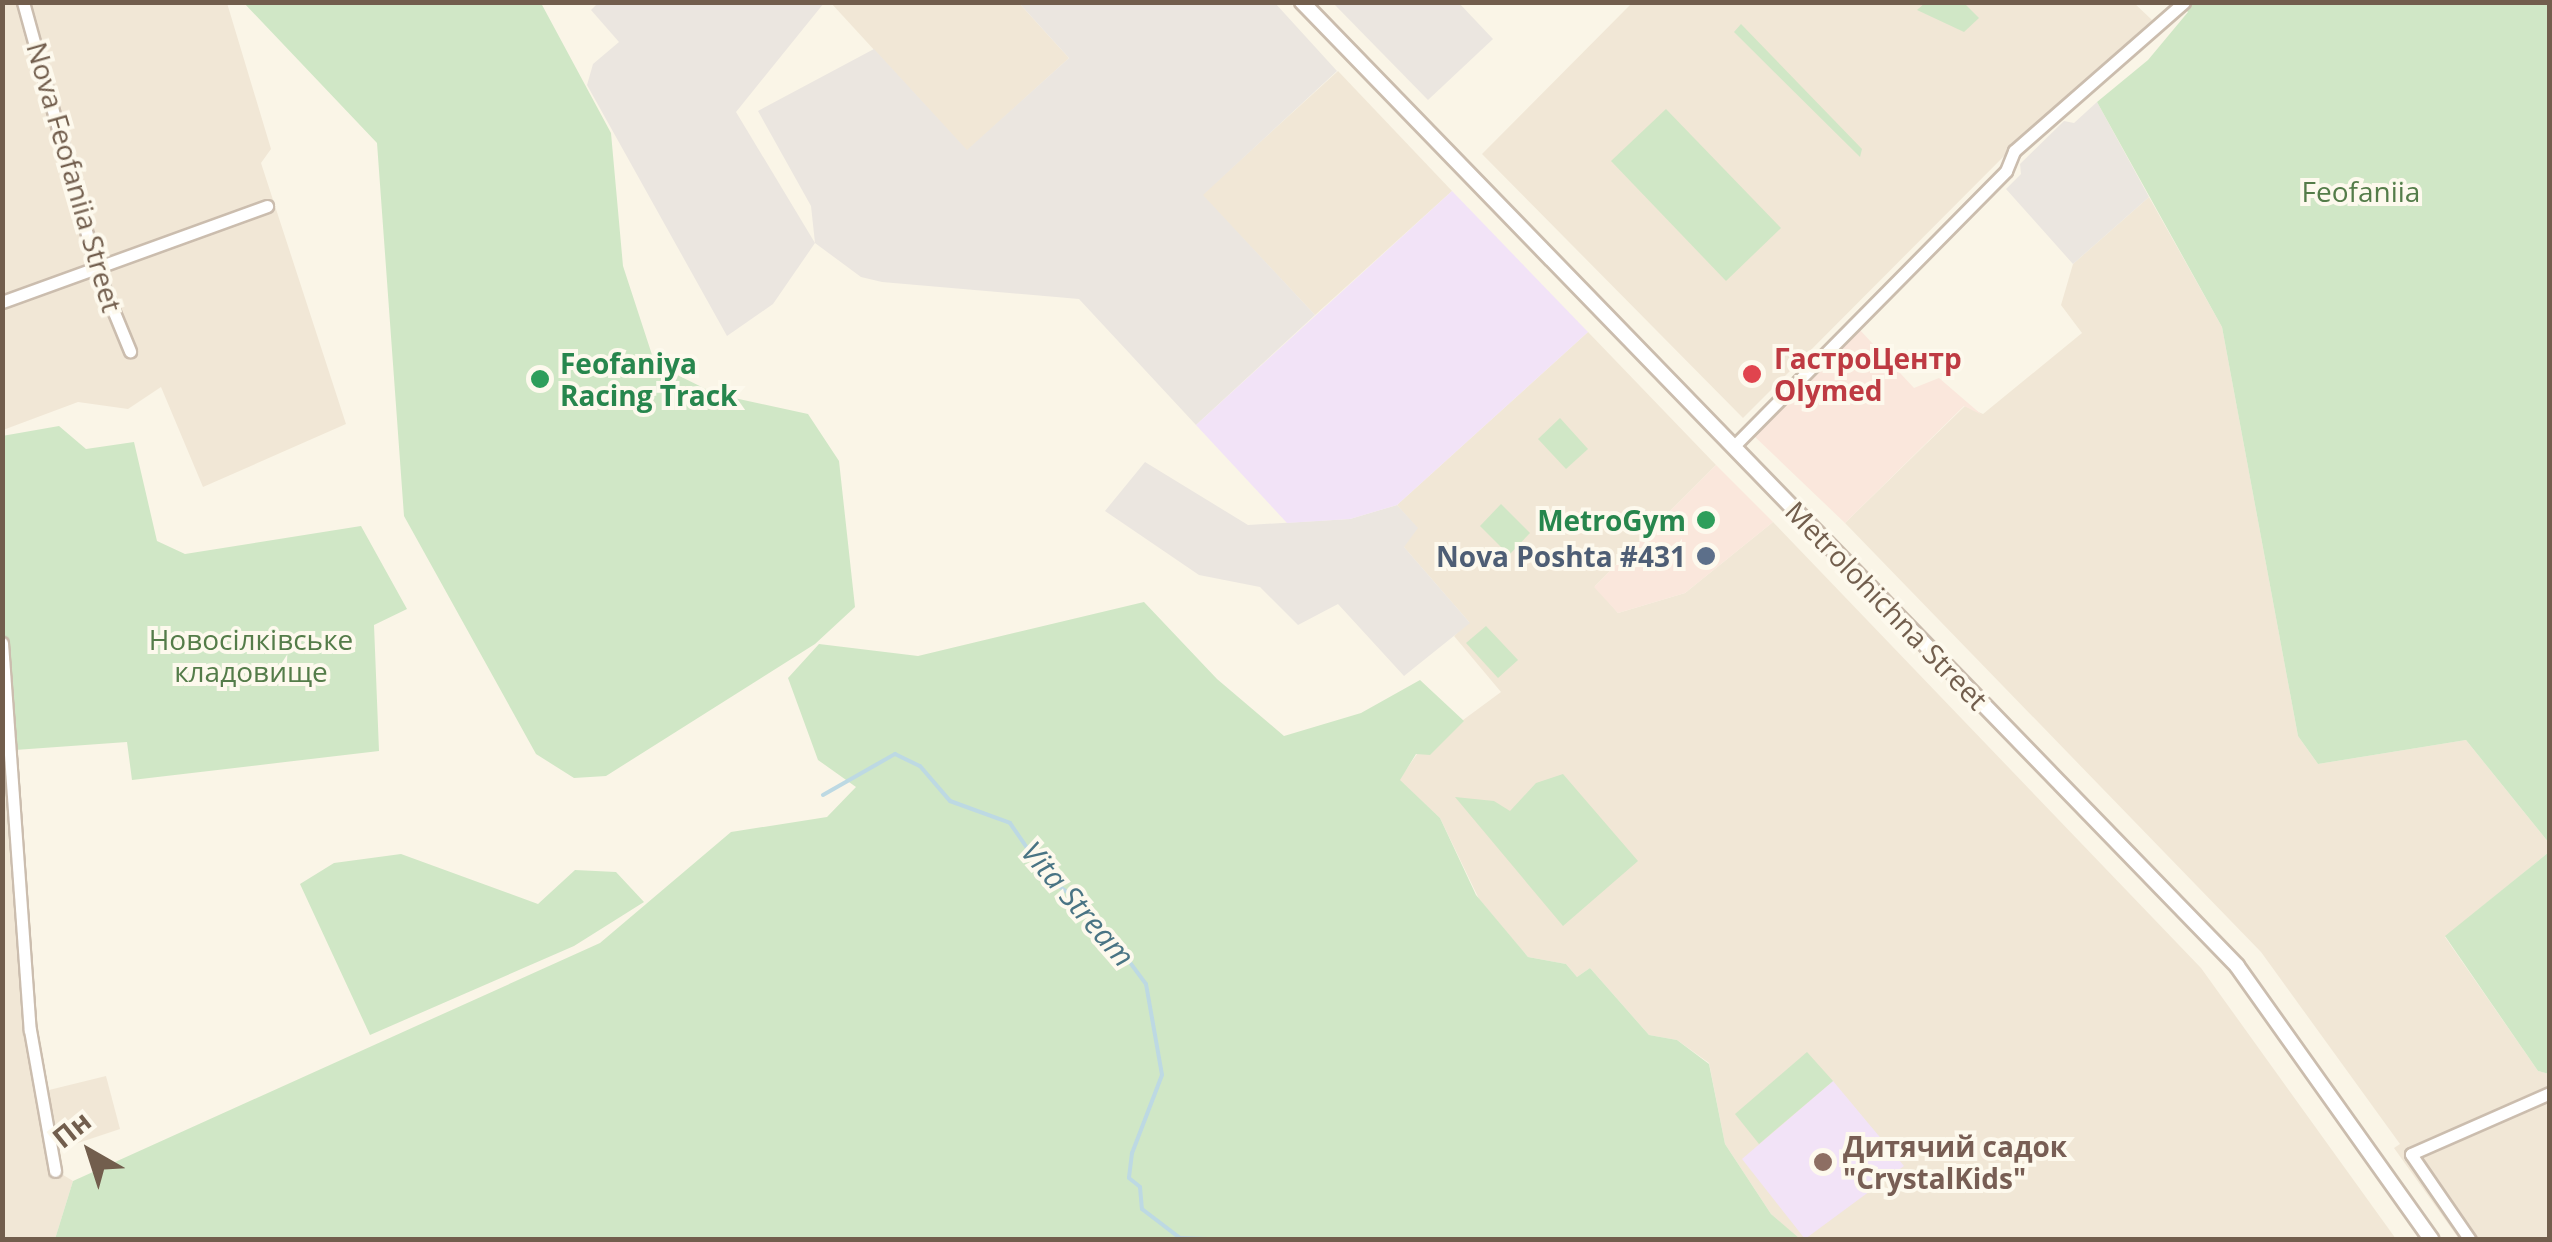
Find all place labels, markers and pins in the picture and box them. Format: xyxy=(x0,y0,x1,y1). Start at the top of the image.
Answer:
place label: ГастроЦентр Olymed xyxy=(1774,341,1962,407)
place label: Feofaniya Racing Track xyxy=(560,346,737,412)
marker: ГастроЦентр Olymed xyxy=(1739,361,1765,387)
marker: Feofaniya Racing Track xyxy=(529,368,551,390)
place label: MetroGym xyxy=(1537,503,1686,537)
marker: MetroGym xyxy=(1695,509,1717,531)
place label: Nova Poshta #431 xyxy=(1436,539,1686,573)
marker: Nova Poshta #431 xyxy=(1695,545,1717,567)
place label: Дитячий садок "CrystalKids" xyxy=(1843,1129,2067,1195)
marker: Дитячий садок "CrystalKids" xyxy=(1812,1151,1834,1173)

